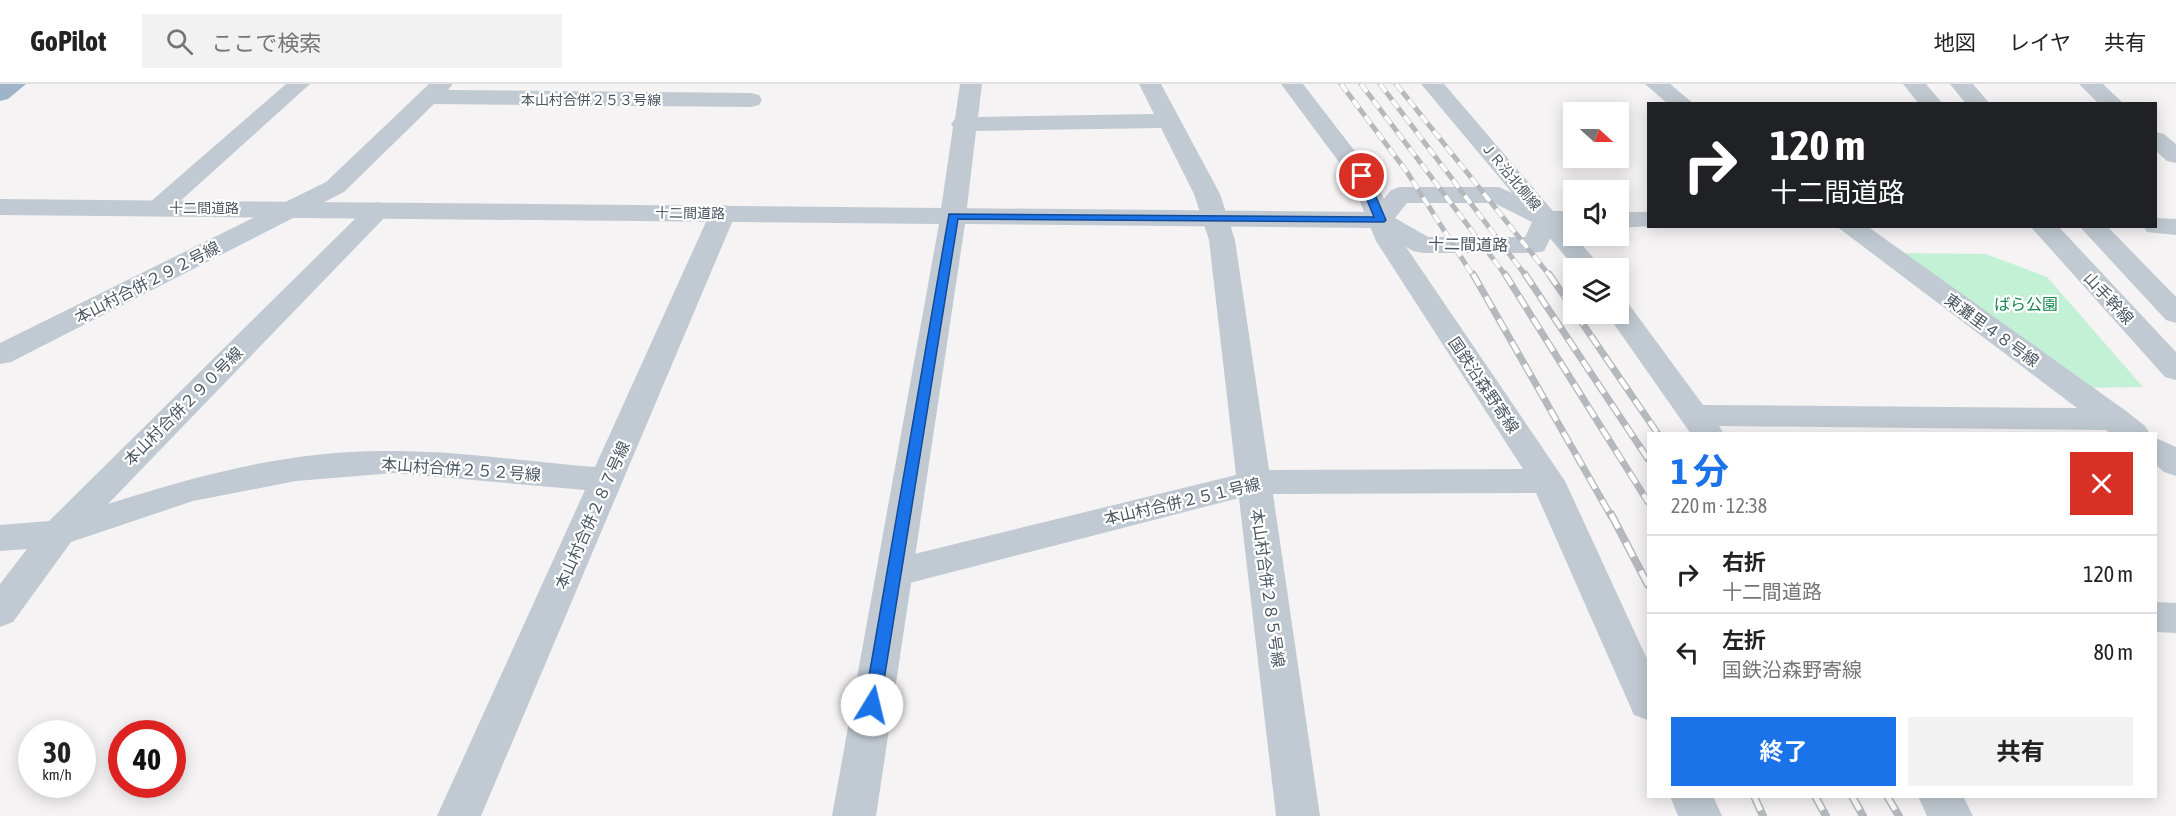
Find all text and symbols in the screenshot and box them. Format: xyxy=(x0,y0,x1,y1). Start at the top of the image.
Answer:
search box xyxy=(142,14,562,68)
text: GoPilot xyxy=(30,25,106,57)
icon: search xyxy=(163,25,196,58)
text: ここで検索 xyxy=(211,30,321,56)
text: 地図 xyxy=(1934,30,1976,54)
text: レイヤ xyxy=(2009,30,2071,54)
text: 共有 xyxy=(2104,30,2146,54)
street label: 本山村合併２５３号線 xyxy=(521,92,661,108)
north arrow xyxy=(1563,102,1629,168)
map controls xyxy=(1563,102,1629,324)
text: 120 m xyxy=(1770,121,1865,169)
icon: right xyxy=(1671,126,1749,204)
street label: ＪＲ沿北側線 xyxy=(1478,139,1544,213)
pin xyxy=(1336,150,1387,201)
icon: arrive xyxy=(1345,159,1378,192)
text: 十二間道路 xyxy=(1770,177,1905,208)
button: sound xyxy=(1563,180,1629,246)
street label: 十二間道路 xyxy=(169,200,239,216)
street label: 十二間道路 xyxy=(655,204,725,222)
street label: 十二間道路 xyxy=(1428,234,1508,254)
street label: 本山村合併２９２号線 xyxy=(72,238,222,326)
button: layers xyxy=(1563,258,1629,324)
street label: 山手幹線 xyxy=(2081,268,2137,328)
street label: 東灘里４８号線 xyxy=(1941,290,2043,370)
park label: ばら公園 xyxy=(1994,295,2058,313)
street label: 国鉄沿森野寄線 xyxy=(1445,334,1523,436)
street label: 本山村合併２９０号線 xyxy=(120,343,246,469)
street label: 本山村合併２８７号線 xyxy=(551,438,633,592)
text: 1 分 xyxy=(1671,450,1729,492)
button: close xyxy=(2070,452,2133,515)
street label: 本山村合併２５２号線 xyxy=(381,454,541,484)
street label: 本山村合併２５１号線 xyxy=(1102,474,1262,528)
text: 220 m · 12:38 xyxy=(1671,494,1767,517)
street label: 本山村合併２８５号線 xyxy=(1248,508,1288,668)
text: 右折 xyxy=(1722,549,1766,575)
icon: right xyxy=(1671,558,1704,591)
text: 120 m xyxy=(2083,561,2133,587)
text: 十二間道路 xyxy=(1722,580,1822,603)
text: 左折 xyxy=(1722,627,1766,653)
icon: left xyxy=(1671,636,1704,669)
text: 80 m xyxy=(2093,639,2133,665)
text: 国鉄沿森野寄線 xyxy=(1722,658,1862,681)
position arrow xyxy=(840,673,904,737)
button: 終了 xyxy=(1671,717,1896,786)
button: 共有 xyxy=(1908,717,2133,786)
speed limit sign: 40 xyxy=(108,720,186,798)
text: 30 xyxy=(43,735,71,769)
text: km/h xyxy=(42,766,72,783)

